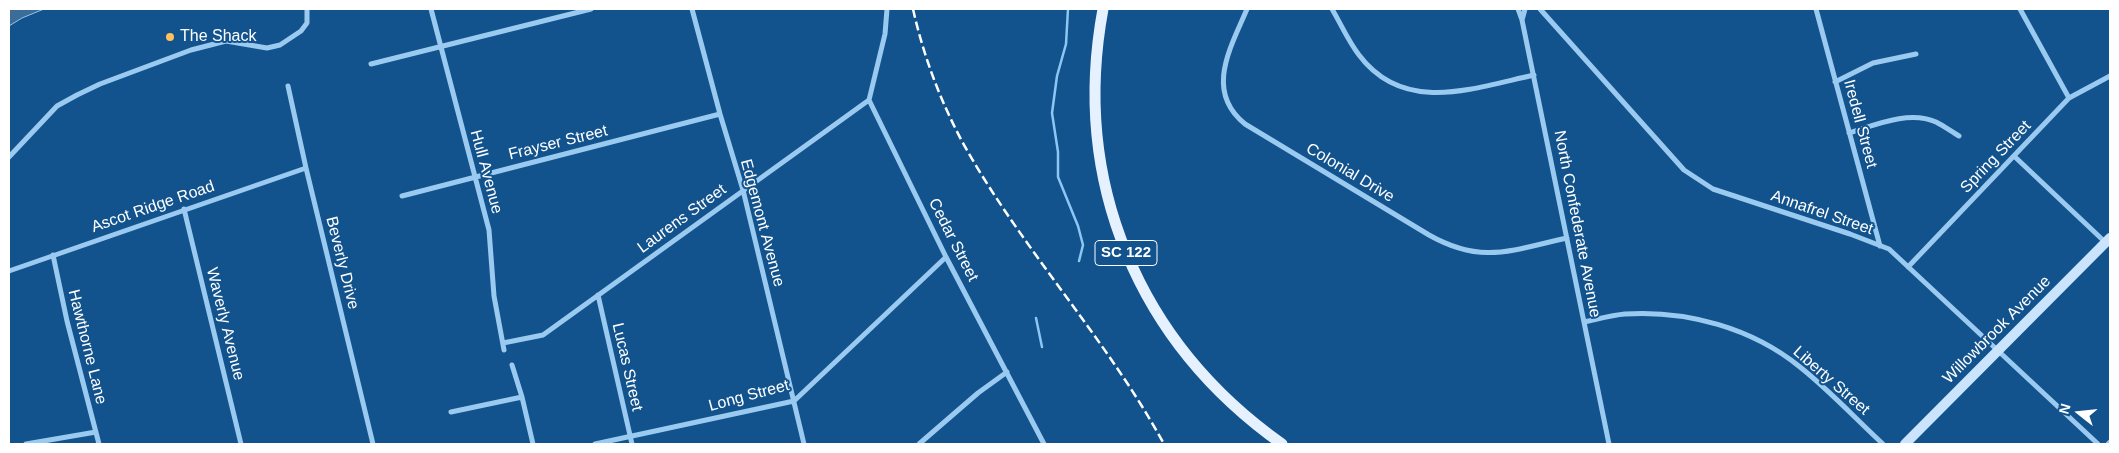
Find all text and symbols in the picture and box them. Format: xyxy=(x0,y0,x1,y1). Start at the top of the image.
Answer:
place label: The Shack xyxy=(180,27,256,47)
marker: The Shack xyxy=(164,31,176,43)
street label: Iredell Street xyxy=(1839,78,1881,170)
street label: Spring Street xyxy=(1957,117,2035,197)
street label: Frayser Street xyxy=(507,121,609,165)
street label: Hull Avenue xyxy=(466,128,506,216)
street label: North Confederate Avenue xyxy=(1549,129,1605,319)
street label: Colonial Drive xyxy=(1302,139,1398,207)
street label: Edgemont Avenue xyxy=(736,157,788,289)
street label: Ascot Ridge Road xyxy=(89,177,217,237)
street label: Laurens Street xyxy=(634,180,730,258)
street label: Annafrel Street xyxy=(1768,187,1876,239)
street label: Cedar Street xyxy=(924,195,982,285)
street label: Beverly Drive xyxy=(321,215,363,311)
road number: SC 122 xyxy=(1095,240,1157,266)
street label: Waverly Avenue xyxy=(202,266,248,382)
street label: Willowbrook Avenue xyxy=(1939,272,2055,388)
street label: Hawthorne Lane xyxy=(63,288,111,406)
street label: Lucas Street xyxy=(608,321,646,413)
street label: Liberty Street xyxy=(1789,343,1873,419)
street label: Long Street xyxy=(707,376,791,416)
north arrow xyxy=(2054,388,2104,438)
text: N xyxy=(2055,402,2074,416)

